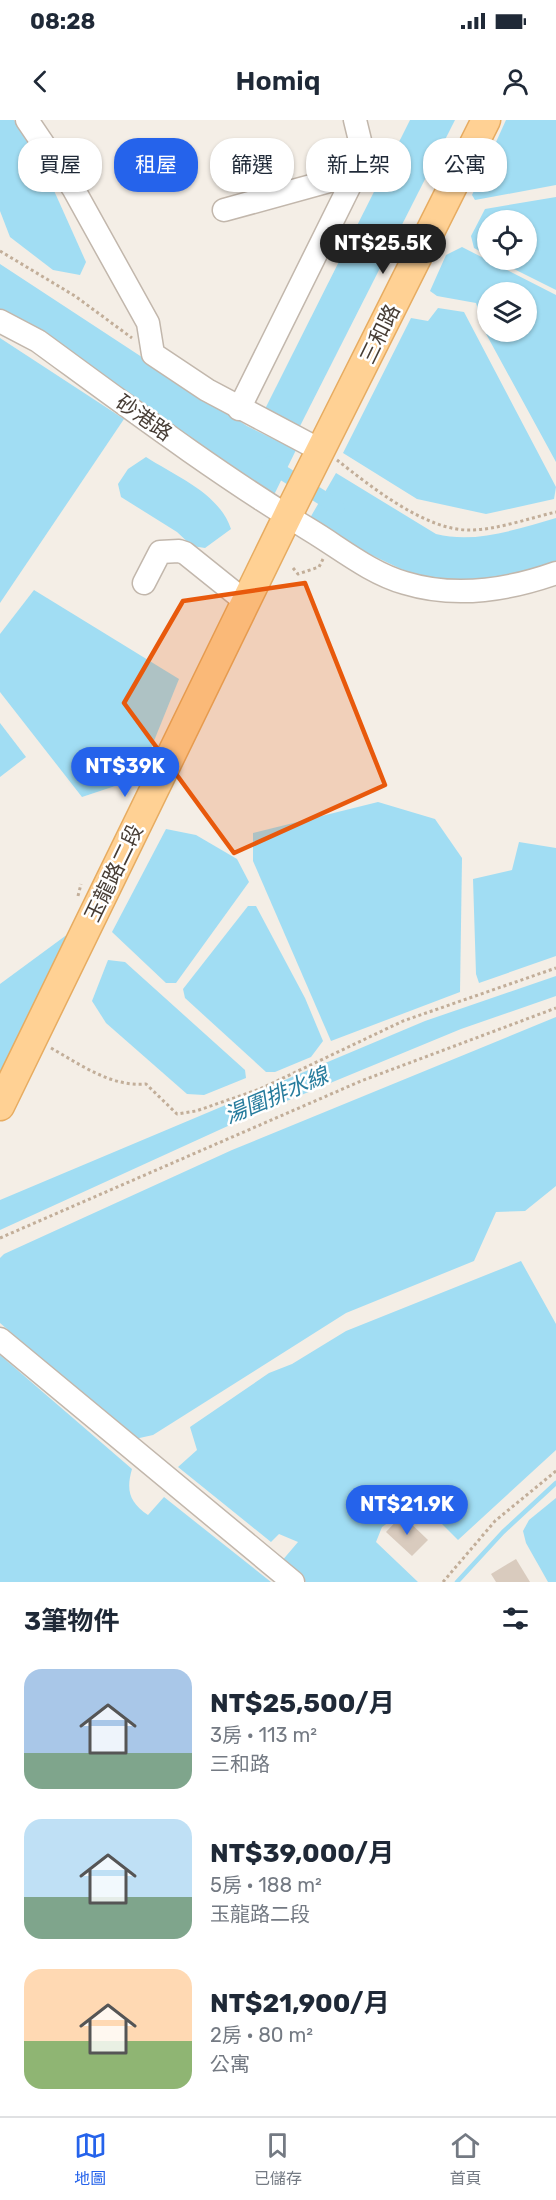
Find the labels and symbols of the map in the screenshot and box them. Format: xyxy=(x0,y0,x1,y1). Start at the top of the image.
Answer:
pin: NT$25.5K xyxy=(321,224,445,275)
street label: 三和路 xyxy=(355,300,405,368)
street label: 砂港路 xyxy=(111,389,177,446)
pin: NT$39K xyxy=(76,747,174,798)
street label: 玉龍路二段 xyxy=(79,820,148,925)
water label: 湯圍排水線 xyxy=(220,1060,335,1129)
pin: NT$21.9K xyxy=(345,1485,469,1536)

